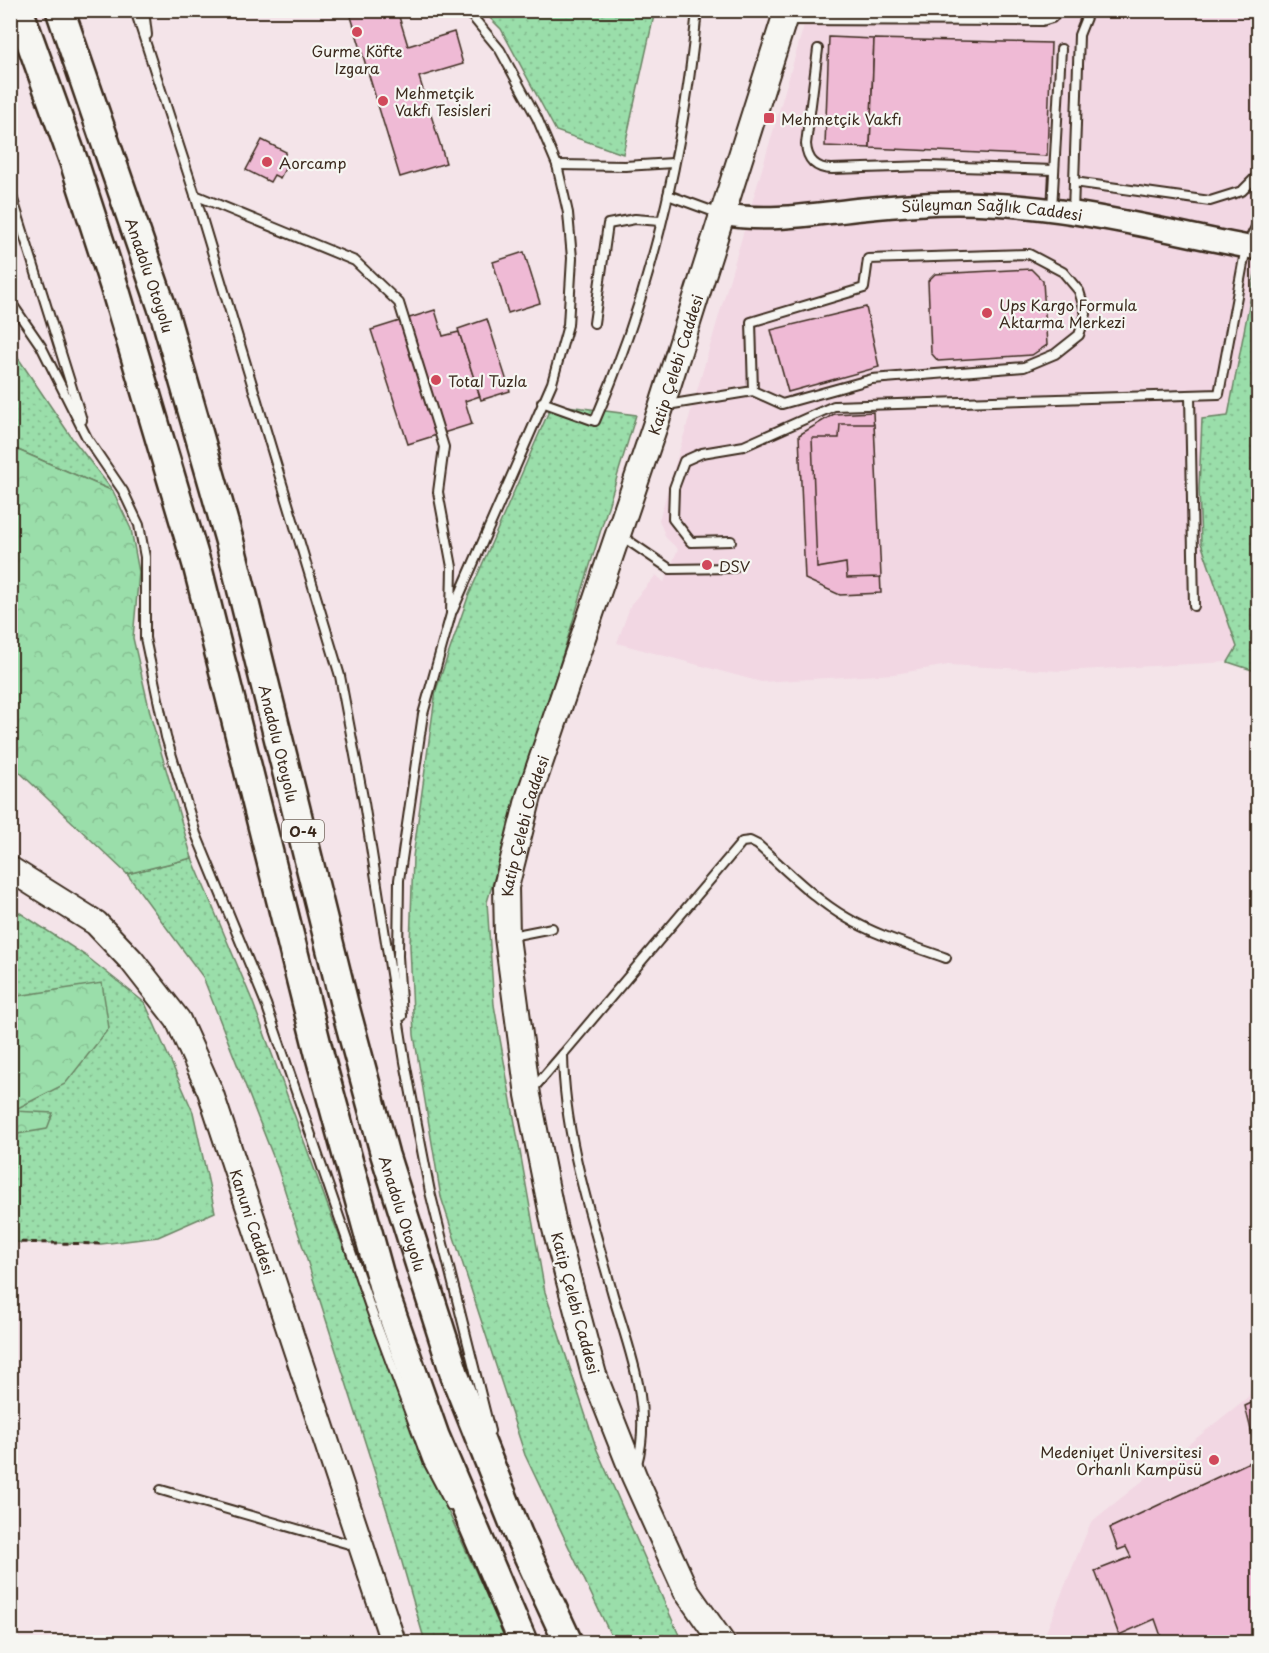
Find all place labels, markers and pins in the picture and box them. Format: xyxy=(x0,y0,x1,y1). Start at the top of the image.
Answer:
marker: Gurme Köfte Izgara xyxy=(350,25,364,39)
place label: Gurme Köfte Izgara xyxy=(312,39,402,79)
place label: Mehmetçik Vakfı Tesisleri xyxy=(395,81,491,121)
marker: Mehmetçik Vakfı Tesisleri xyxy=(376,94,390,108)
place label: Mehmetçik Vakfı xyxy=(781,107,902,130)
marker: Mehmetçik Vakfı xyxy=(762,111,776,125)
place label: Aorcamp xyxy=(279,151,346,174)
marker: Aorcamp xyxy=(260,155,274,169)
place label: Ups Kargo Formula Aktarma Merkezi xyxy=(999,293,1138,333)
marker: Ups Kargo Formula Aktarma Merkezi xyxy=(980,306,994,320)
place label: Total Tuzla xyxy=(448,369,528,392)
marker: Total Tuzla xyxy=(429,373,443,387)
place label: DSV xyxy=(719,554,751,577)
marker: DSV xyxy=(700,558,714,572)
place label: Medeniyet Üniversitesi Orhanlı Kampüsü xyxy=(1040,1440,1202,1480)
marker: Medeniyet Üniversitesi Orhanlı Kampüsü xyxy=(1207,1453,1221,1467)

